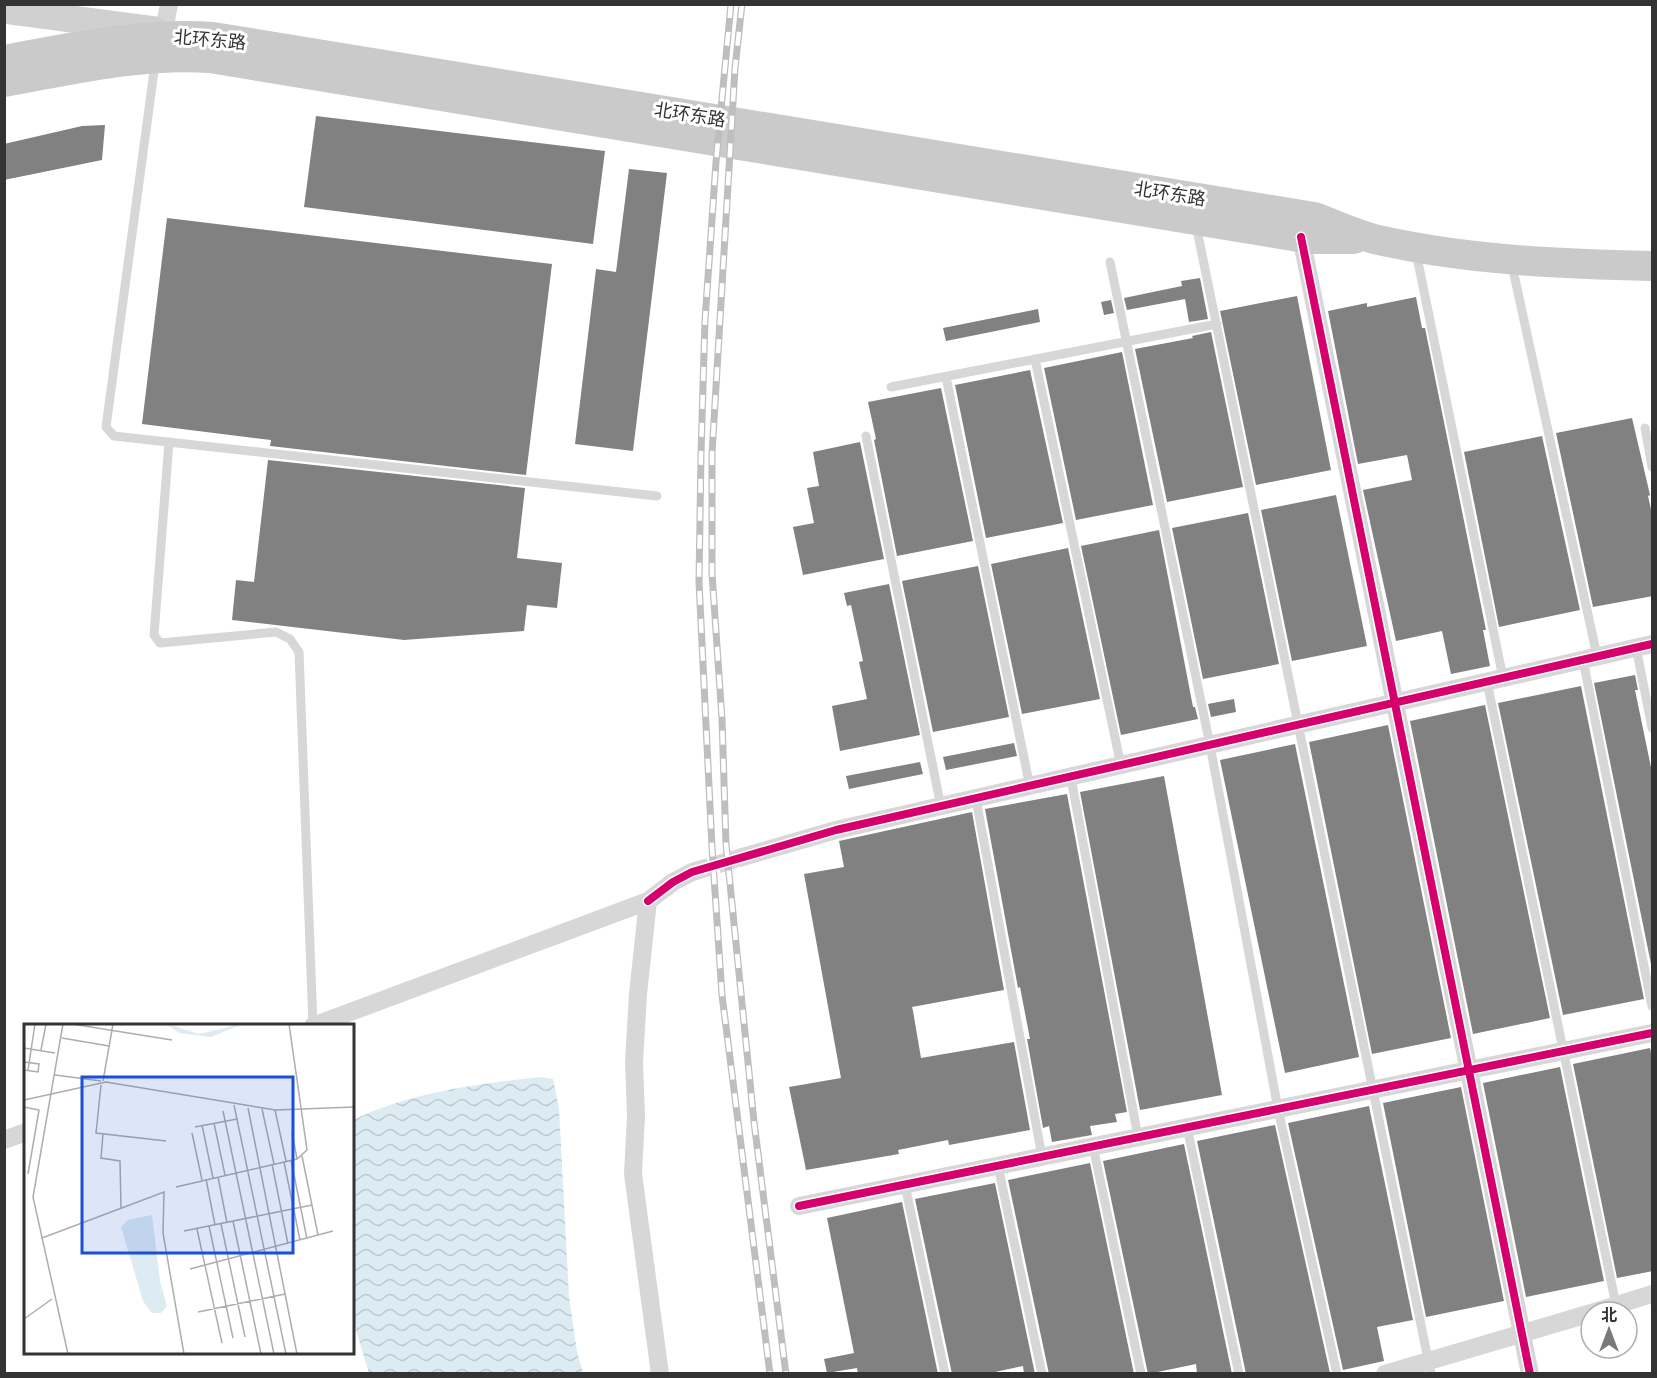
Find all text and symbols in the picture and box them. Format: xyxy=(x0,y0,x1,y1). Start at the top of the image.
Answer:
street label: 北环东路 xyxy=(173,26,247,54)
street label: 北环东路 xyxy=(653,99,727,131)
street label: 北环东路 xyxy=(1133,178,1207,210)
inset map xyxy=(24,1024,354,1354)
north arrow xyxy=(1579,1300,1639,1360)
text: 北 xyxy=(1601,1306,1617,1325)

